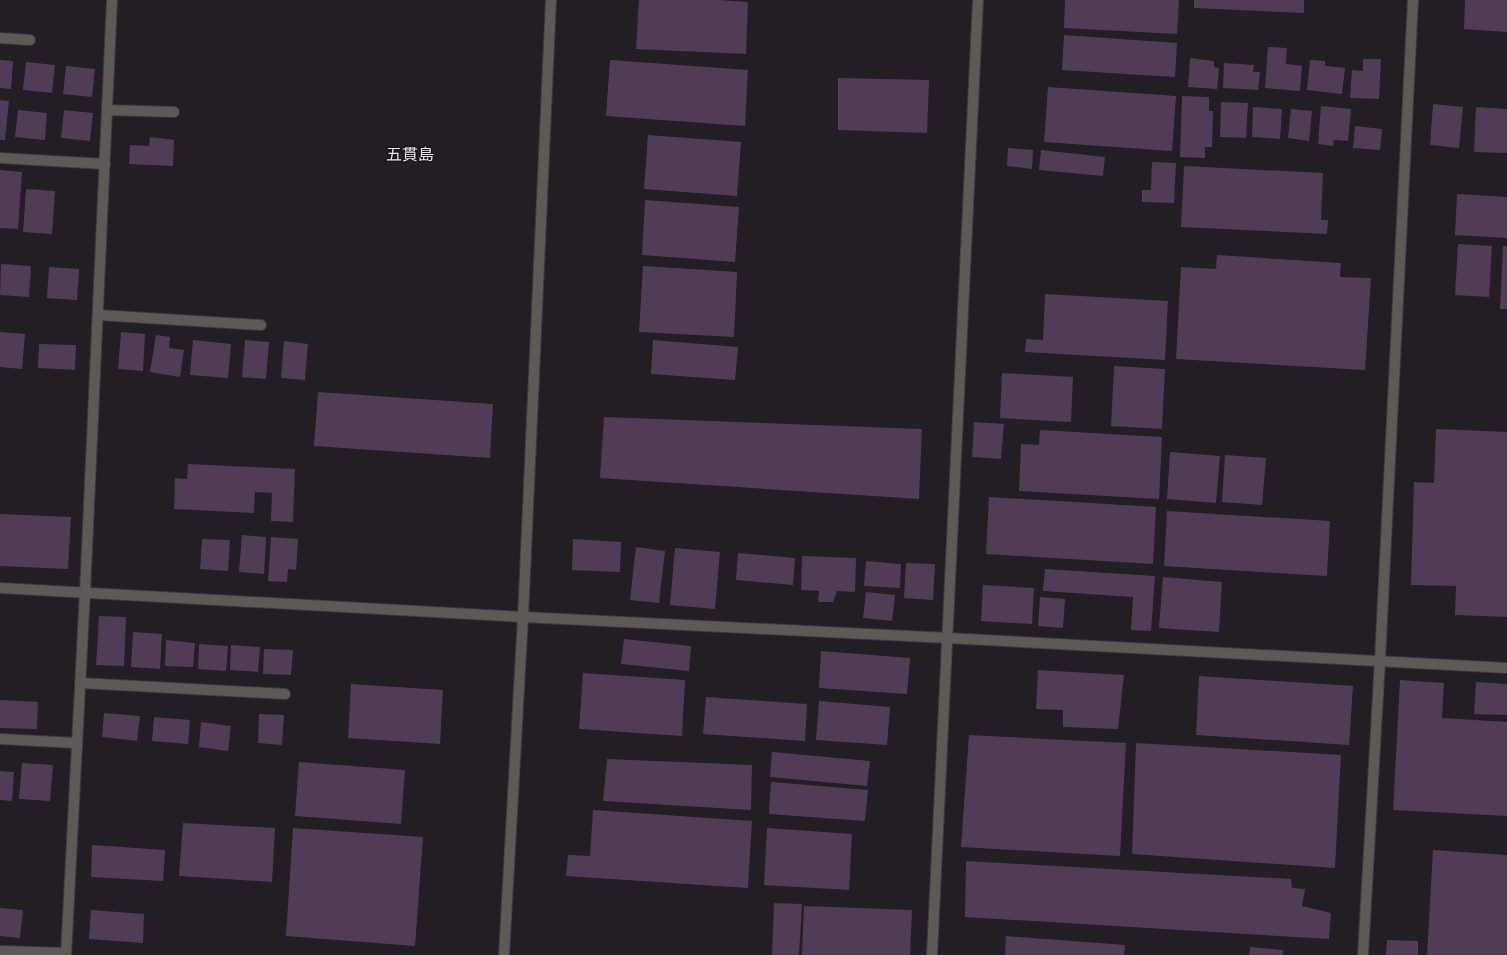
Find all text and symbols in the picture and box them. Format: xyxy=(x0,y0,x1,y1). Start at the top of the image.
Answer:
district label: 五貫島 xyxy=(386,143,434,165)

